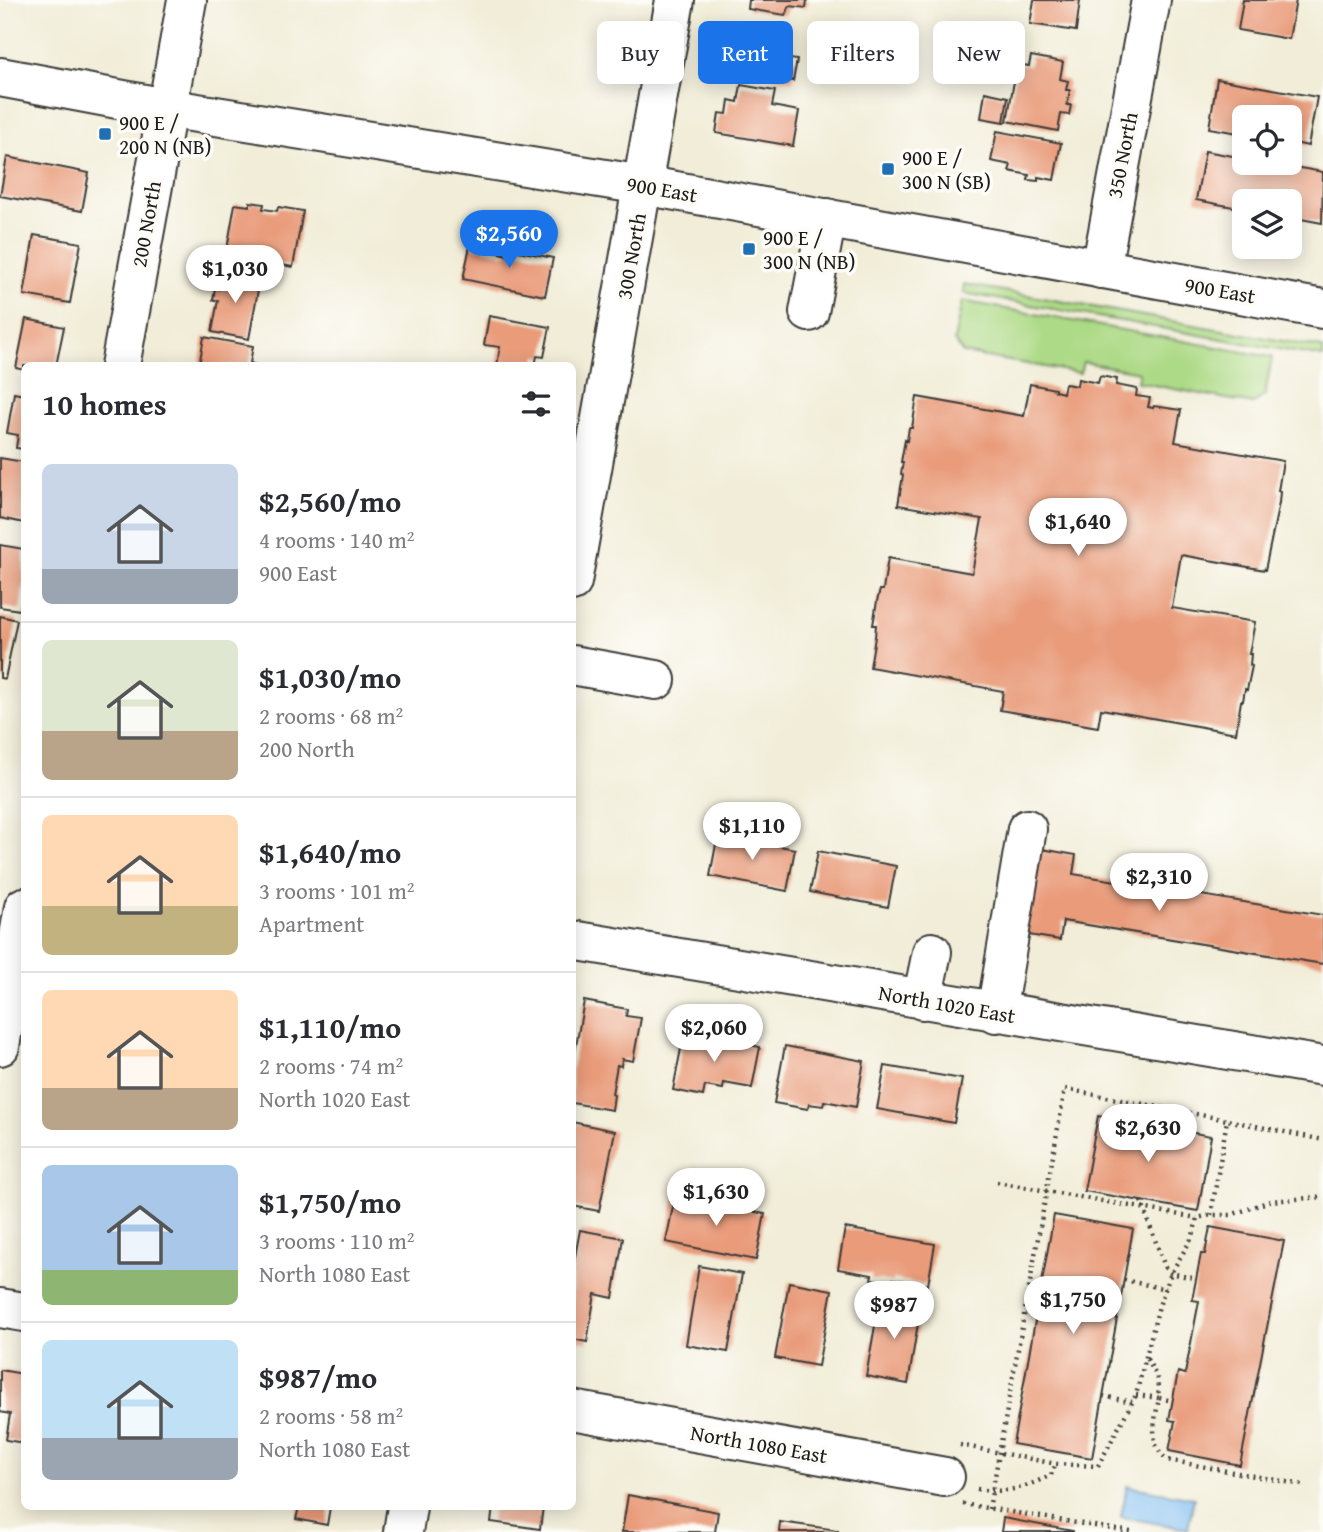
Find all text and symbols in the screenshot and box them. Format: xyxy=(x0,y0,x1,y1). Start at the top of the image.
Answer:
chip: Buy xyxy=(597,21,684,84)
chip: Rent xyxy=(698,21,793,84)
chip: Filters xyxy=(807,21,919,84)
chip: New xyxy=(933,21,1025,84)
map controls xyxy=(1232,105,1302,259)
button: locate xyxy=(1232,105,1302,175)
place label: 900 E / 200 N (NB) xyxy=(119,107,211,162)
street label: 350 North xyxy=(1098,109,1146,201)
marker: 900 E / 200 N (NB) xyxy=(97,126,113,142)
place label: 900 E / 300 N (SB) xyxy=(902,142,991,197)
marker: 900 E / 300 N (SB) xyxy=(880,161,896,177)
street label: 900 East xyxy=(624,168,700,211)
street label: 200 North xyxy=(123,178,169,270)
button: layers xyxy=(1232,189,1302,259)
pin: $2,560 xyxy=(452,210,566,270)
street label: 300 North xyxy=(608,210,654,302)
text: $2,560 xyxy=(476,216,542,249)
place label: 900 E / 300 N (NB) xyxy=(763,222,855,277)
marker: 900 E / 300 N (NB) xyxy=(741,241,757,257)
pin: $1,030 xyxy=(178,246,292,305)
text: $1,030 xyxy=(202,251,268,284)
street label: 900 East xyxy=(1182,269,1258,312)
text: 10 homes xyxy=(42,382,167,426)
icon: filters xyxy=(517,385,555,423)
text: $2,560/mo xyxy=(259,479,401,523)
icon: home xyxy=(98,492,182,576)
pin: $1,640 xyxy=(1021,498,1135,558)
text: $1,640 xyxy=(1045,504,1111,537)
text: 4 rooms · 140 m² xyxy=(259,523,414,556)
text: 900 East xyxy=(259,556,337,589)
text: $1,030/mo xyxy=(259,655,401,699)
icon: home xyxy=(98,668,182,752)
text: 2 rooms · 68 m² xyxy=(259,699,403,732)
text: 200 North xyxy=(259,732,355,765)
pin: $1,110 xyxy=(695,802,809,862)
text: $1,110 xyxy=(719,808,785,841)
text: $1,640/mo xyxy=(259,830,401,874)
icon: home xyxy=(98,843,182,927)
pin: $2,310 xyxy=(1102,853,1216,913)
text: $2,310 xyxy=(1126,859,1192,892)
text: 3 rooms · 101 m² xyxy=(259,874,414,907)
text: Apartment xyxy=(259,907,364,940)
street label: North 1020 East xyxy=(876,977,1018,1031)
pin: $2,060 xyxy=(657,1004,771,1064)
text: $1,110/mo xyxy=(259,1005,401,1049)
text: $2,060 xyxy=(681,1010,747,1043)
icon: home xyxy=(98,1018,182,1102)
text: 2 rooms · 74 m² xyxy=(259,1049,403,1082)
text: North 1020 East xyxy=(259,1082,410,1115)
pin: $2,630 xyxy=(1091,1104,1205,1164)
text: $2,630 xyxy=(1115,1110,1181,1143)
pin: $1,630 xyxy=(659,1168,773,1228)
text: $1,630 xyxy=(683,1174,749,1207)
text: $1,750/mo xyxy=(259,1180,401,1224)
icon: home xyxy=(98,1193,182,1277)
text: 3 rooms · 110 m² xyxy=(259,1224,414,1257)
text: North 1080 East xyxy=(259,1257,410,1290)
pin: $1,750 xyxy=(1016,1276,1130,1336)
pin: $987 xyxy=(853,1282,935,1341)
text: $1,750 xyxy=(1040,1282,1106,1315)
text: $987 xyxy=(870,1287,918,1320)
text: $987/mo xyxy=(259,1355,377,1399)
icon: home xyxy=(98,1368,182,1452)
text: 2 rooms · 58 m² xyxy=(259,1399,403,1432)
street label: North 1080 East xyxy=(688,1417,830,1471)
text: North 1080 East xyxy=(259,1432,410,1465)

